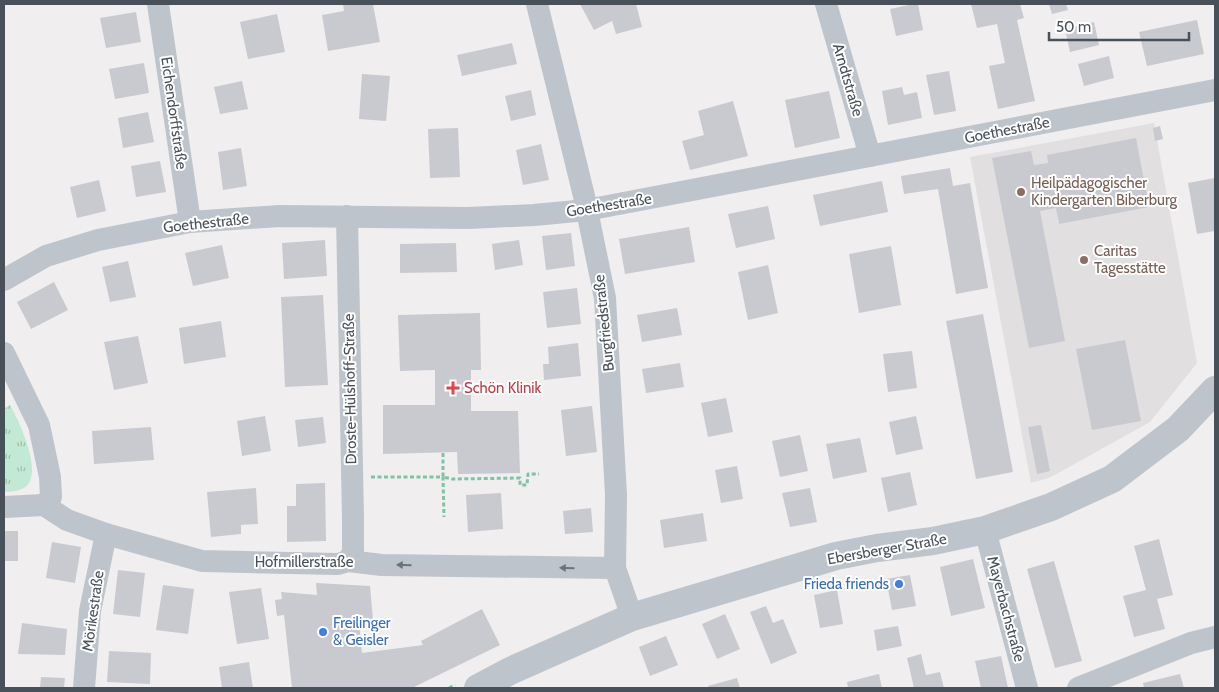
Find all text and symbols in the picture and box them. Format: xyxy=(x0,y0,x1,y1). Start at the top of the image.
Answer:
scale bar xyxy=(1049,10,1189,42)
text: 50 m xyxy=(1056,18,1091,36)
street label: Arndtstraße xyxy=(829,41,867,119)
street label: Eichendorffstraße xyxy=(157,56,191,171)
street label: Goethestraße xyxy=(963,113,1051,147)
place label: Heilpädagogischer Kindergarten Biberburg xyxy=(1031,174,1178,209)
marker: Heilpädagogischer Kindergarten Biberburg xyxy=(1015,186,1027,198)
street label: Goethestraße xyxy=(565,189,653,221)
street label: Goethestraße xyxy=(162,210,250,236)
place label: Caritas Tagesstätte xyxy=(1094,242,1166,277)
marker: Caritas Tagesstätte xyxy=(1078,254,1090,266)
street label: Burgfriedstraße xyxy=(590,273,618,372)
street label: Droste-Hülshoff-Straße xyxy=(340,313,360,464)
place label: Schön Klinik xyxy=(464,379,541,397)
marker: Schön Klinik xyxy=(446,381,460,395)
street label: Ebersberger Straße xyxy=(826,530,948,568)
street label: Hofmillerstraße xyxy=(255,553,354,571)
street label: Mayerbachstraße xyxy=(983,554,1029,664)
one-way arrow xyxy=(396,561,412,569)
one-way arrow xyxy=(558,564,574,572)
street label: Mörikestraße xyxy=(78,569,108,653)
place label: Frieda friends xyxy=(804,575,889,593)
marker: Frieda friends xyxy=(893,578,905,590)
place label: Freilinger & Geisler xyxy=(333,614,391,649)
marker: Freilinger & Geisler xyxy=(317,626,329,638)

